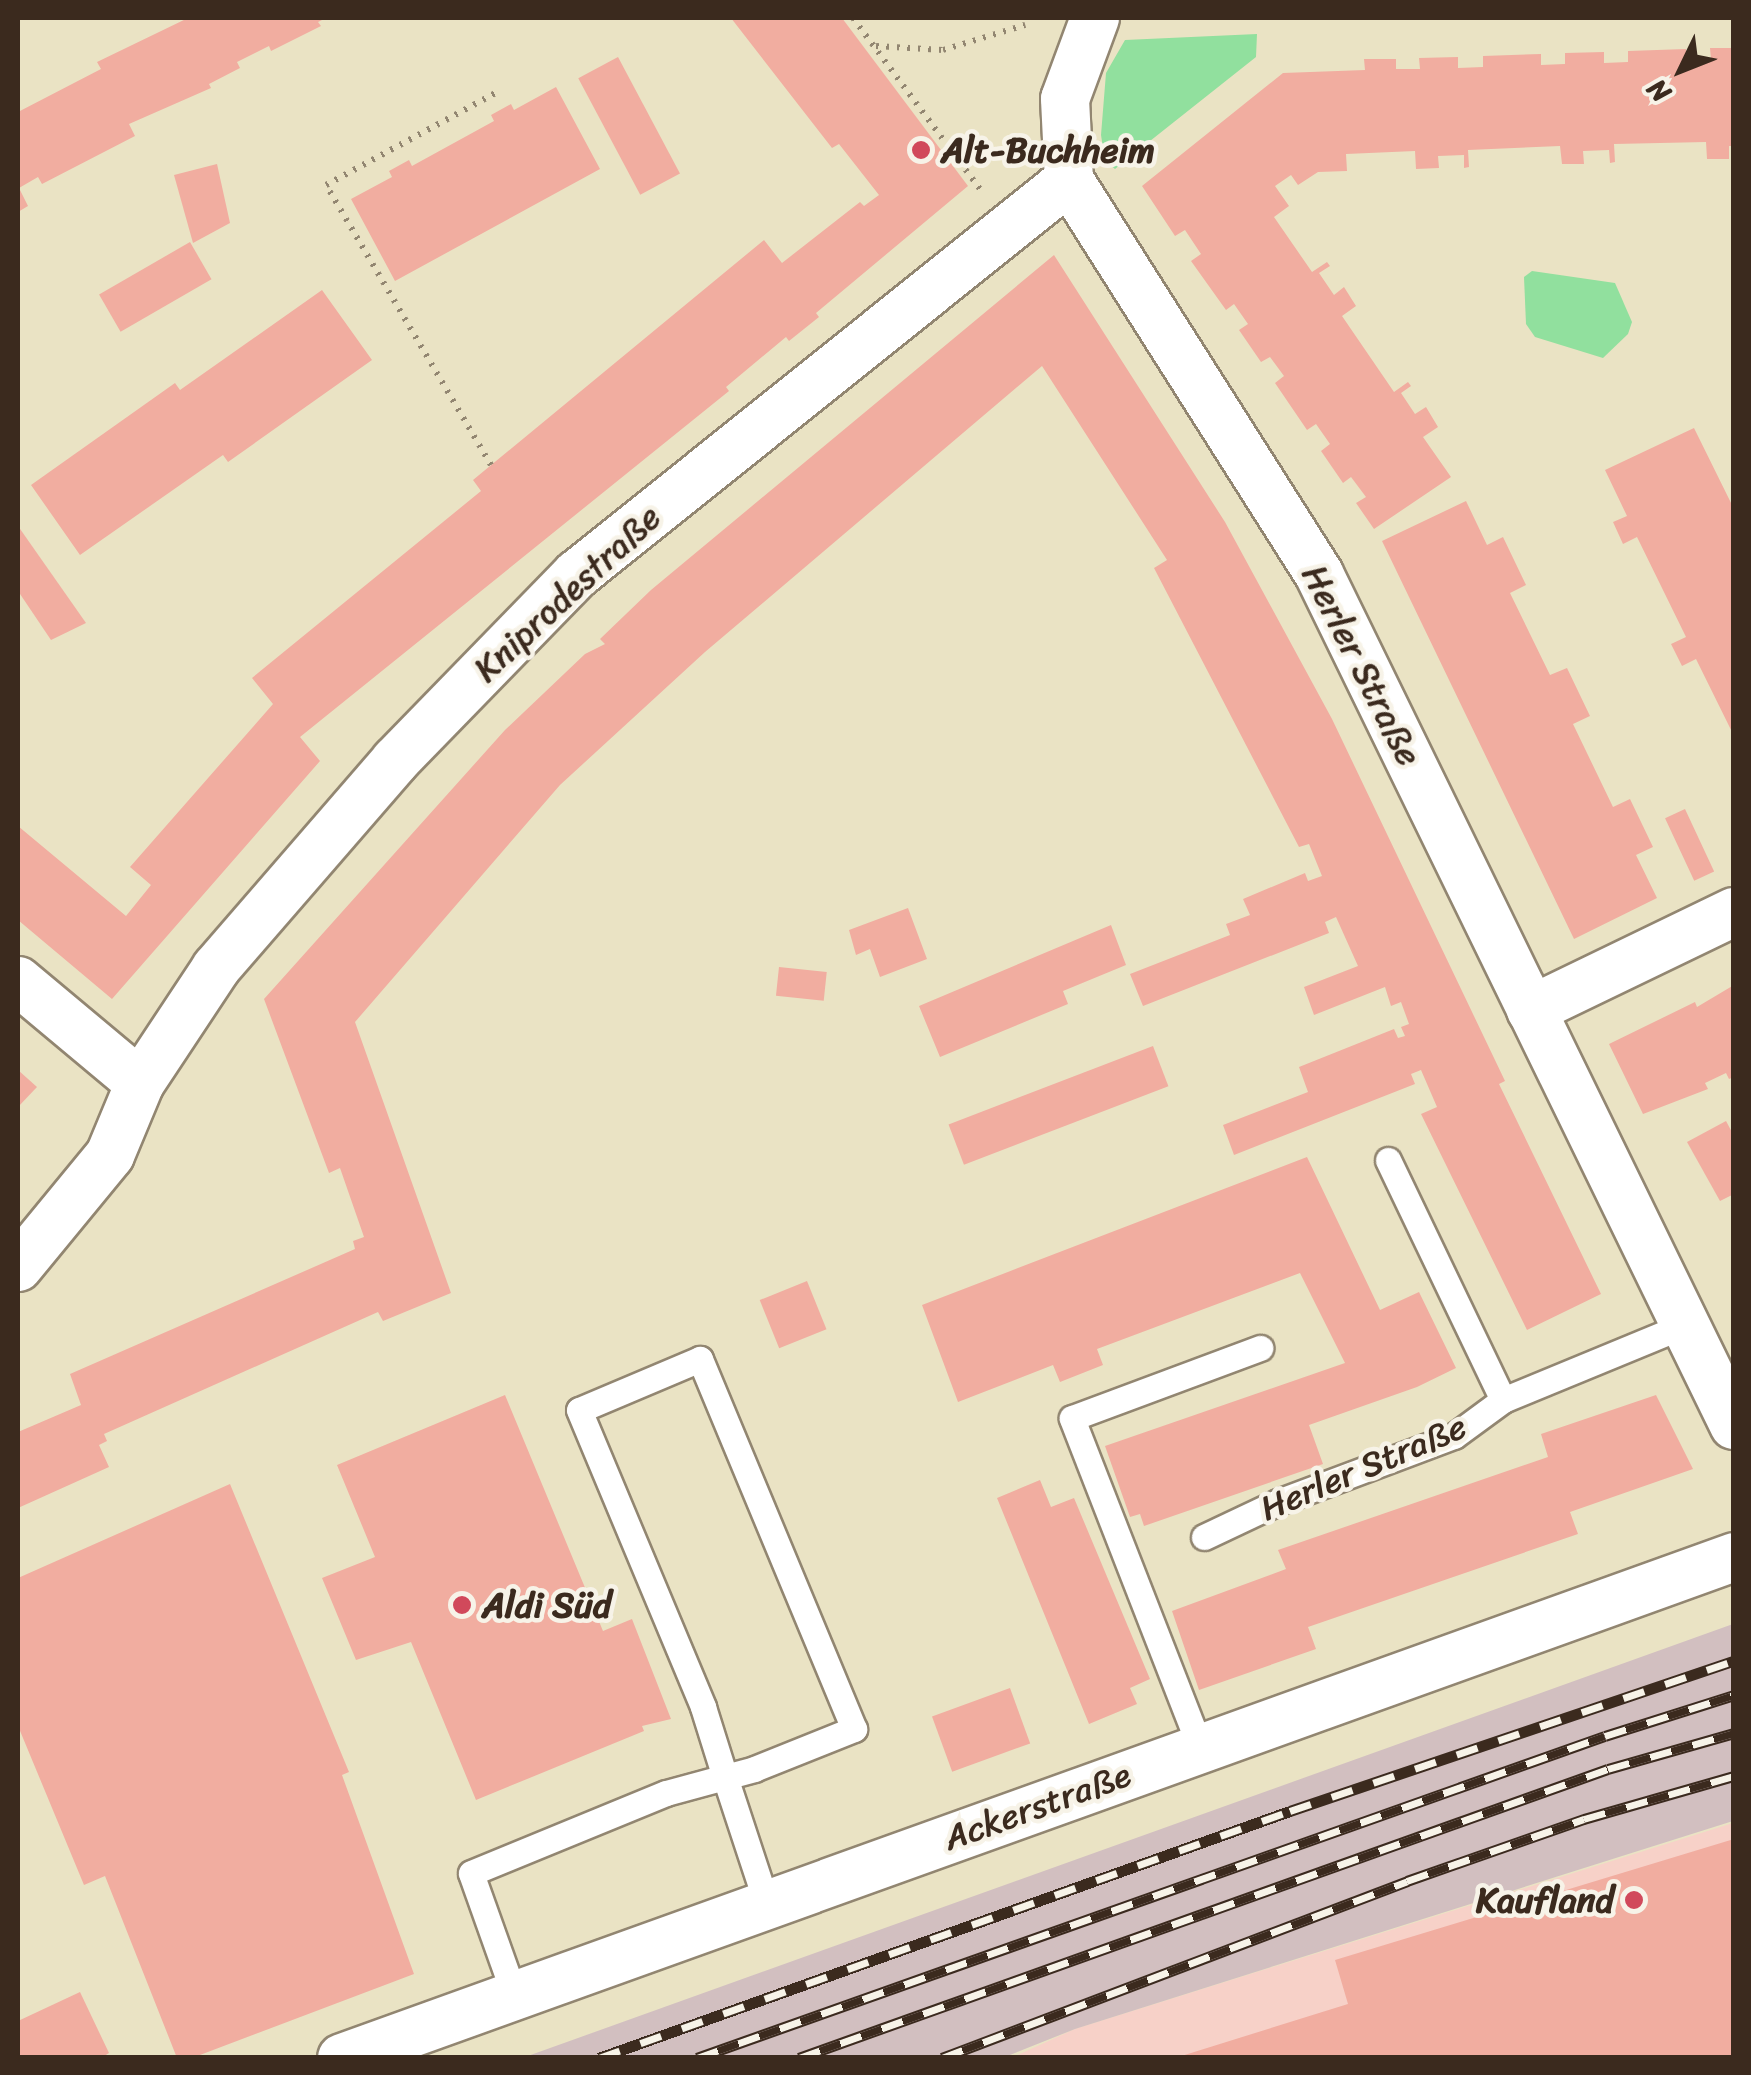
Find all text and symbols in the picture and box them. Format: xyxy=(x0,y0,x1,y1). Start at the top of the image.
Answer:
north arrow xyxy=(1631,20,1731,120)
text: N xyxy=(1634,67,1683,115)
place label: Alt-Buchheim xyxy=(941,129,1155,171)
marker: Alt-Buchheim xyxy=(910,139,932,161)
street label: Kniprodestraße xyxy=(465,496,669,690)
street label: Herler Straße xyxy=(1293,558,1431,772)
street label: Herler Straße xyxy=(1254,1405,1472,1529)
place label: Aldi Süd xyxy=(482,1584,611,1626)
marker: Aldi Süd xyxy=(451,1594,473,1616)
street label: Ackerstraße xyxy=(938,1753,1136,1859)
place label: Kaufland xyxy=(1476,1879,1614,1921)
marker: Kaufland xyxy=(1623,1889,1645,1911)

